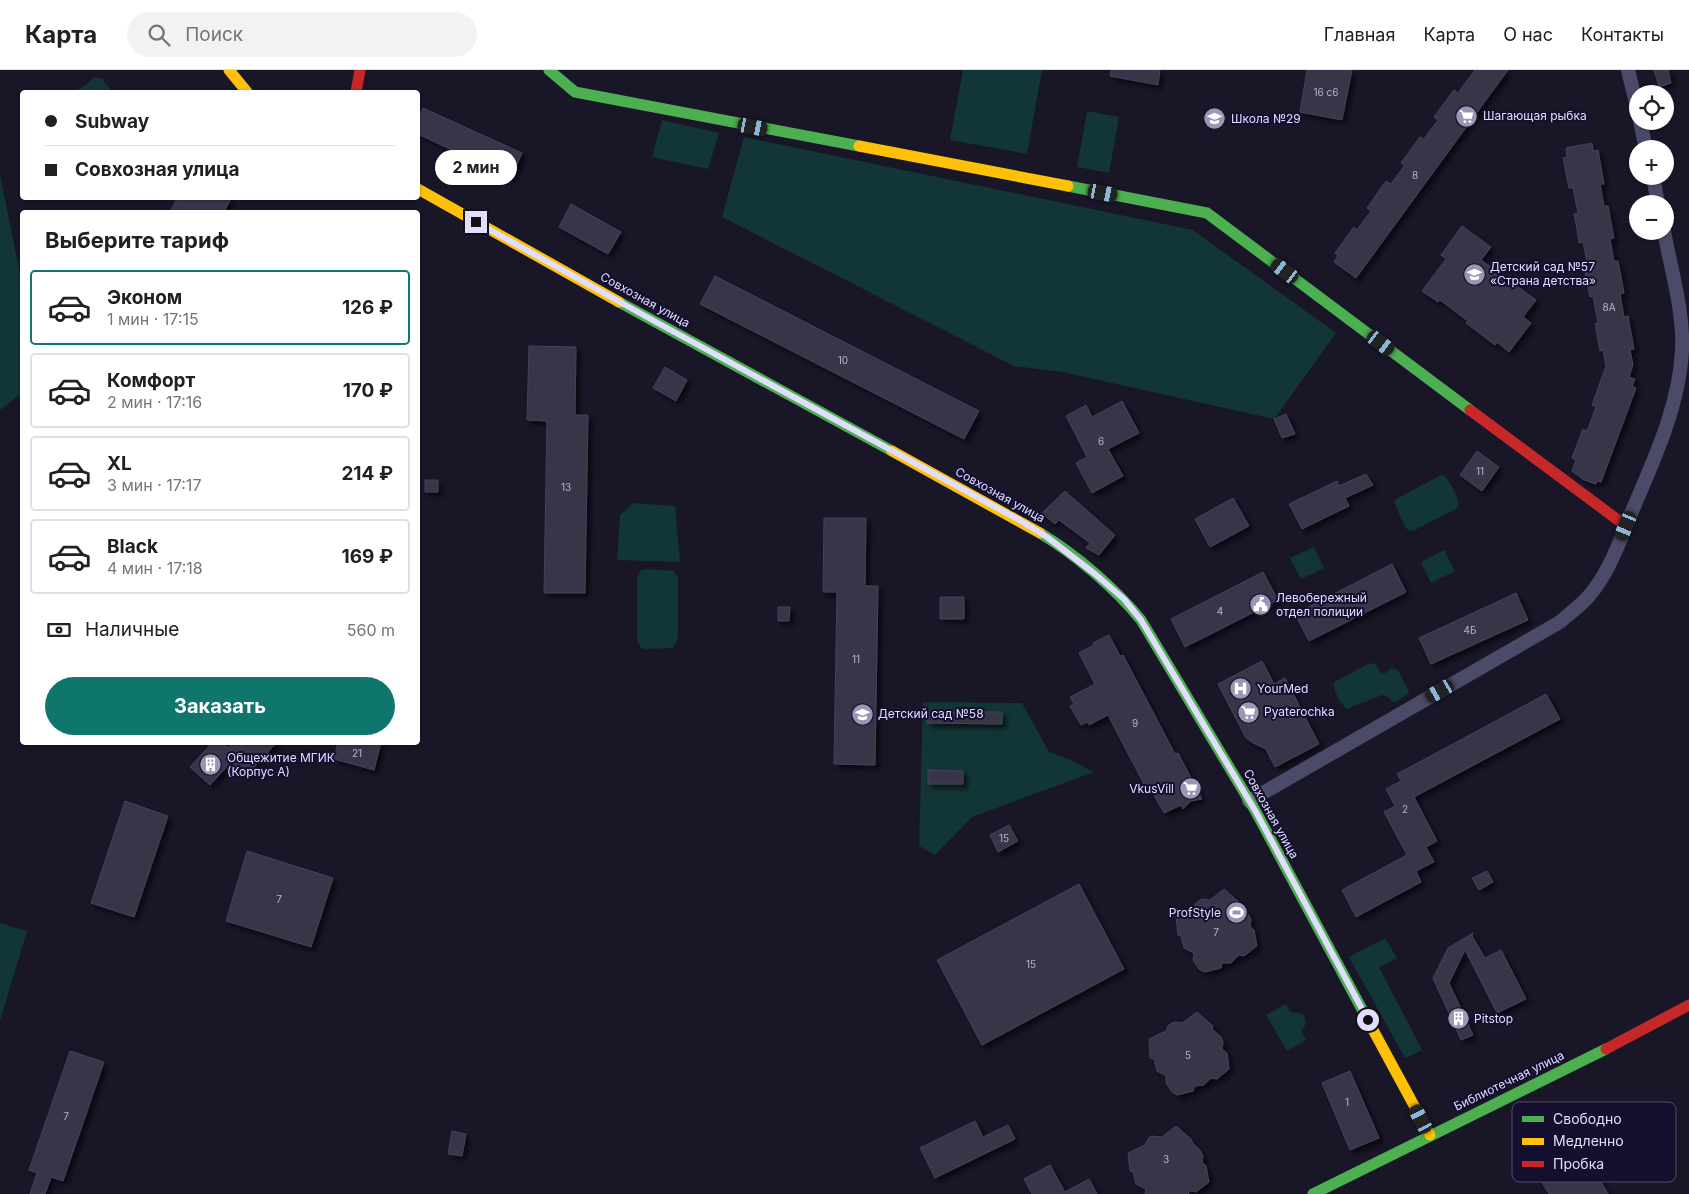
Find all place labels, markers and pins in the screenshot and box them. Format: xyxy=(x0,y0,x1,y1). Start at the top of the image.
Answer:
supermarket icon: Шагающая рыбка xyxy=(1455,104,1479,128)
school or university icon: Школа №29 xyxy=(1203,107,1227,131)
place label: Шагающая рыбка xyxy=(1483,108,1587,123)
place label: Школа №29 xyxy=(1231,111,1301,126)
place label: Детский сад №57 «Страна детства» xyxy=(1490,259,1596,288)
school or university icon: Детский сад №57 «Страна детства» xyxy=(1462,262,1486,286)
place label: Левобережный отдел полиции xyxy=(1276,590,1367,619)
public building icon: Левобережный отдел полиции xyxy=(1248,593,1272,617)
hospital icon: YourMed xyxy=(1229,677,1253,701)
place label: YourMed xyxy=(1257,681,1308,696)
supermarket icon: Pyaterochka xyxy=(1236,700,1260,724)
school or university icon: Детский сад №58 xyxy=(850,702,874,726)
place label: Pyaterochka xyxy=(1264,704,1335,719)
place label: Детский сад №58 xyxy=(878,706,984,721)
place label: Общежитие МГИК (Корпус А) xyxy=(227,750,335,779)
building icon: Общежитие МГИК (Корпус А) xyxy=(199,753,223,777)
supermarket icon: VkusVill xyxy=(1178,777,1202,801)
place label: VkusVill xyxy=(1129,781,1174,796)
sports icon: ProfStyle xyxy=(1225,901,1249,925)
place label: ProfStyle xyxy=(1169,905,1221,920)
building icon: Pitstop xyxy=(1446,1007,1470,1031)
place label: Pitstop xyxy=(1474,1011,1513,1026)

